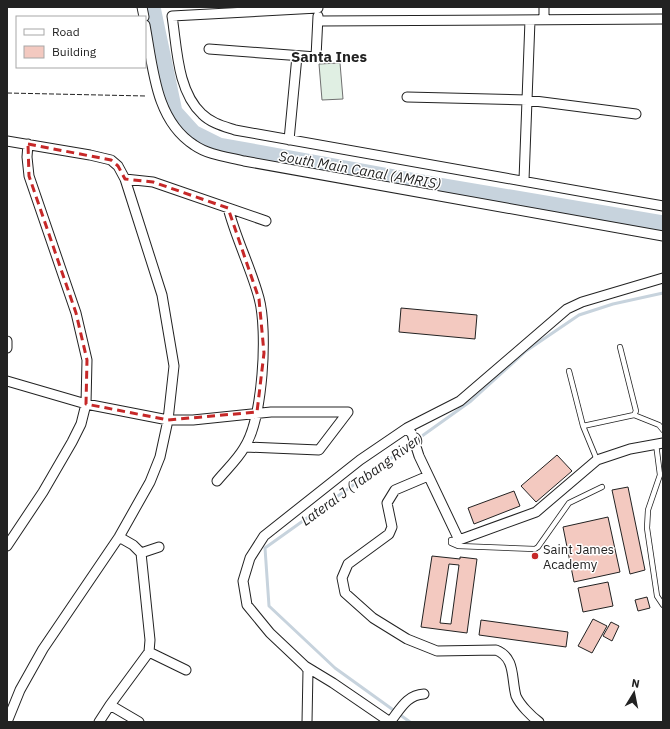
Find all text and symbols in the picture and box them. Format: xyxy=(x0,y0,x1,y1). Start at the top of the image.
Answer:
legend xyxy=(16,16,146,68)
text: Road xyxy=(52,24,80,39)
text: Building xyxy=(52,44,97,59)
district label: Santa Ines xyxy=(291,47,367,66)
water label: South Main Canal (AMRIS) xyxy=(278,147,442,193)
water label: Lateral J (Tabang River) xyxy=(297,428,427,530)
place label: Saint James Academy xyxy=(543,541,614,573)
marker: Saint James Academy xyxy=(530,551,540,561)
north arrow xyxy=(614,673,654,713)
text: N xyxy=(631,676,641,691)

